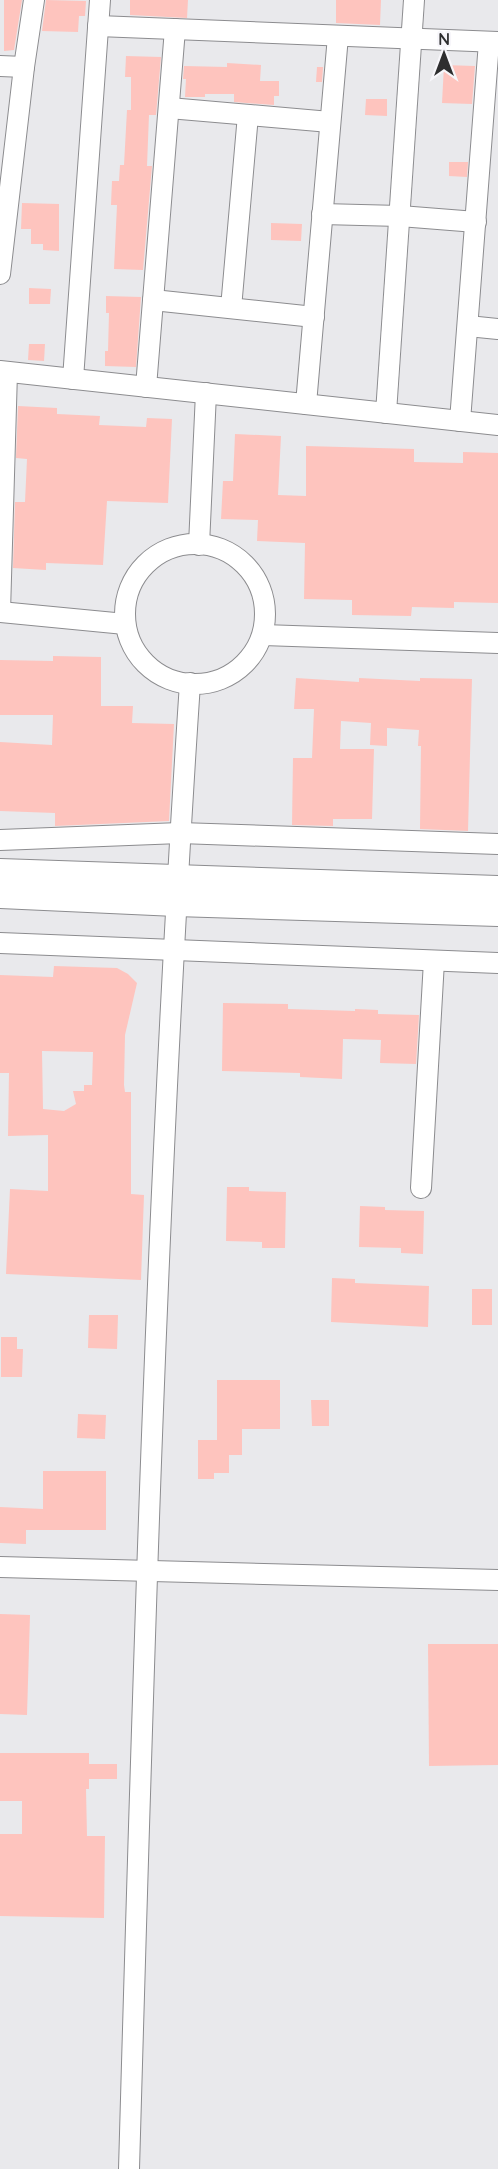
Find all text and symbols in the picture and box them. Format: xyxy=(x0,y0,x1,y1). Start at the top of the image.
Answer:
north arrow xyxy=(414,24,474,84)
text: N xyxy=(438,29,450,49)

